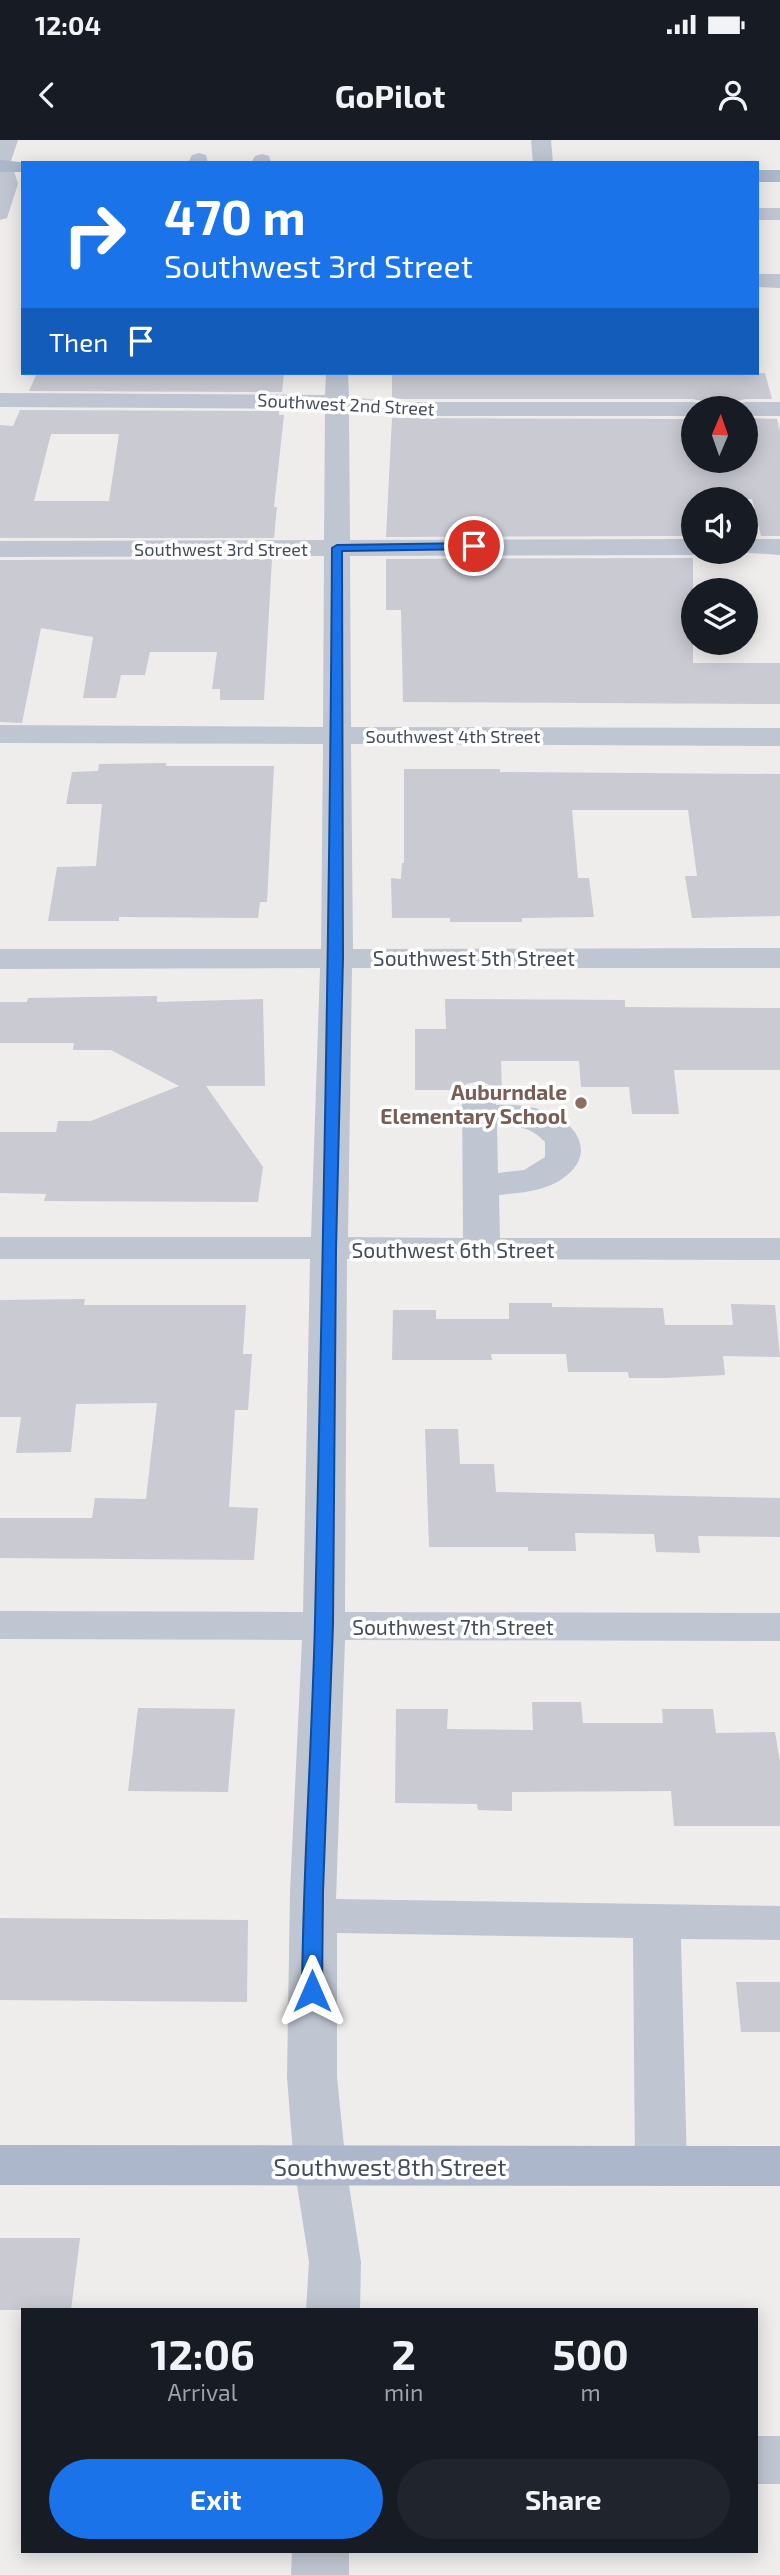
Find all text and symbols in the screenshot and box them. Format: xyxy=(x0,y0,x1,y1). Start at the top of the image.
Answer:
text: 12:04 xyxy=(35,9,101,40)
icon: back xyxy=(28,76,66,114)
text: GoPilot xyxy=(335,76,445,114)
icon: person xyxy=(714,76,752,114)
text: 470 m xyxy=(164,186,306,245)
icon: right xyxy=(49,189,140,280)
text: Southwest 3rd Street xyxy=(164,246,473,284)
icon: arrive xyxy=(122,322,160,360)
text: Then xyxy=(49,326,108,357)
street label: Southwest 2nd Street xyxy=(257,388,435,420)
north arrow xyxy=(681,396,758,472)
map controls xyxy=(681,396,758,655)
button: sound xyxy=(681,487,758,564)
pin xyxy=(444,516,504,576)
icon: arrive xyxy=(455,527,493,565)
street label: Southwest 3rd Street xyxy=(134,538,308,560)
button: layers xyxy=(681,578,758,655)
street label: Southwest 4th Street xyxy=(366,725,541,747)
street label: Southwest 5th Street xyxy=(373,945,575,970)
place label: Auburndale Elementary School xyxy=(380,1079,567,1129)
marker: Auburndale Elementary School xyxy=(573,1095,589,1111)
street label: Southwest 6th Street xyxy=(351,1237,555,1262)
street label: Southwest 7th Street xyxy=(352,1614,554,1639)
position arrow xyxy=(275,1954,349,2028)
street label: Southwest 8th Street xyxy=(274,2152,506,2181)
text: 12:06 xyxy=(150,2328,255,2378)
text: 2 xyxy=(392,2328,416,2378)
text: 500 xyxy=(553,2328,629,2378)
text: Arrival xyxy=(168,2378,238,2406)
text: min xyxy=(384,2378,423,2406)
text: m xyxy=(581,2378,601,2406)
button: Exit xyxy=(49,2459,383,2539)
button: Share xyxy=(397,2459,730,2539)

